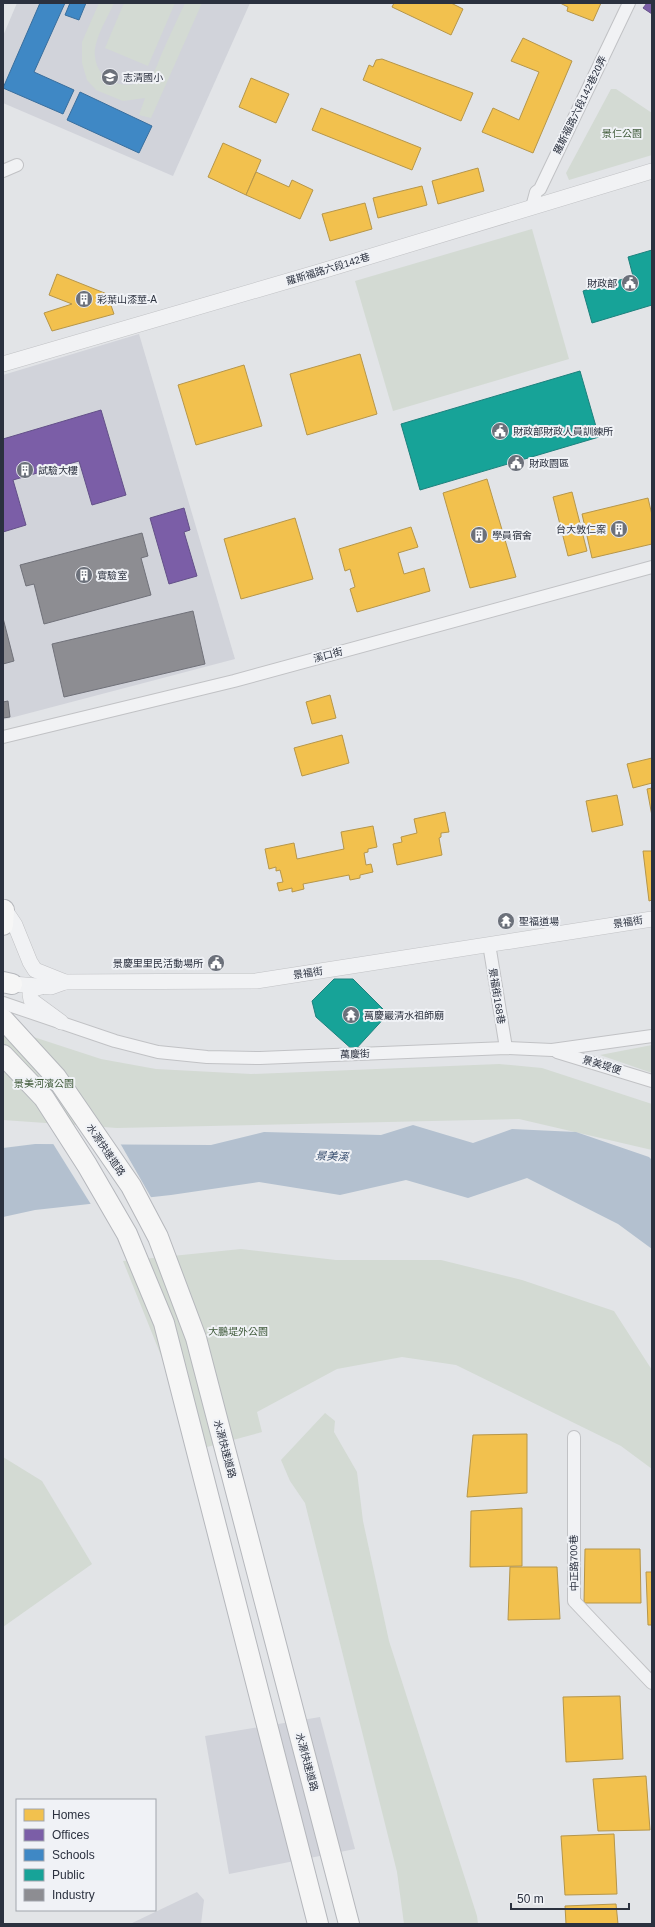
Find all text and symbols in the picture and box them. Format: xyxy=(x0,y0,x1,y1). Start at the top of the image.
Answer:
street label: 羅斯福路六段142巷20弄 xyxy=(551,54,609,156)
school or university icon: 志清國小 xyxy=(100,67,120,87)
place label: 志清國小 xyxy=(123,72,163,83)
park label: 景仁公園 xyxy=(602,128,642,139)
street label: 羅斯福路六段142巷 xyxy=(285,251,371,287)
public building icon: 財政部 xyxy=(620,273,640,293)
place label: 財政部 xyxy=(587,278,617,289)
building icon: 彩葉山漆莖-A xyxy=(74,289,94,309)
place label: 彩葉山漆莖-A xyxy=(97,294,157,305)
public building icon: 財政部財政人員訓練所 xyxy=(490,421,510,441)
place label: 財政部財政人員訓練所 xyxy=(513,426,613,437)
public building icon: 財政園區 xyxy=(506,453,526,473)
place label: 財政園區 xyxy=(529,458,569,469)
building icon: 試驗大樓 xyxy=(15,460,35,480)
place label: 試驗大樓 xyxy=(38,465,78,476)
building icon: 台大敦仁案 xyxy=(609,519,629,539)
place label: 台大敦仁案 xyxy=(556,524,606,535)
building icon: 學員宿舍 xyxy=(469,525,489,545)
place label: 學員宿舍 xyxy=(492,530,532,541)
building icon: 實驗室 xyxy=(74,565,94,585)
place label: 實驗室 xyxy=(97,570,127,581)
street label: 溪口街 xyxy=(312,646,344,664)
temple icon: 聖福道場 xyxy=(496,911,516,931)
street label: 景福街 xyxy=(612,914,644,930)
place label: 聖福道場 xyxy=(519,916,559,927)
public building icon: 景慶里里民活動場所 xyxy=(206,953,226,973)
place label: 景慶里里民活動場所 xyxy=(113,958,203,969)
street label: 景福街 xyxy=(292,965,324,981)
street label: 景福街168巷 xyxy=(487,967,507,1025)
temple icon: 萬慶巖清水祖師廟 xyxy=(341,1005,361,1025)
place label: 萬慶巖清水祖師廟 xyxy=(364,1010,444,1021)
street label: 萬慶街 xyxy=(340,1048,370,1060)
street label: 景美堤便 xyxy=(581,1054,623,1076)
park label: 景美河濱公園 xyxy=(14,1078,74,1089)
street label: 水源快速道路 xyxy=(85,1122,127,1178)
water label: 景美溪 xyxy=(315,1149,351,1163)
park label: 大鵬堤外公園 xyxy=(208,1326,268,1337)
street label: 水源快速道路 xyxy=(212,1419,238,1479)
street label: 中正路700巷 xyxy=(568,1535,580,1591)
street label: 水源快速道路 xyxy=(294,1732,320,1792)
legend xyxy=(16,1799,156,1911)
text: Homes xyxy=(52,1808,90,1822)
text: Offices xyxy=(52,1828,89,1842)
text: Schools xyxy=(52,1848,95,1862)
text: Public xyxy=(52,1868,85,1882)
scale bar xyxy=(511,1885,629,1911)
text: Industry xyxy=(52,1888,95,1902)
text: 50 m xyxy=(517,1892,544,1906)

